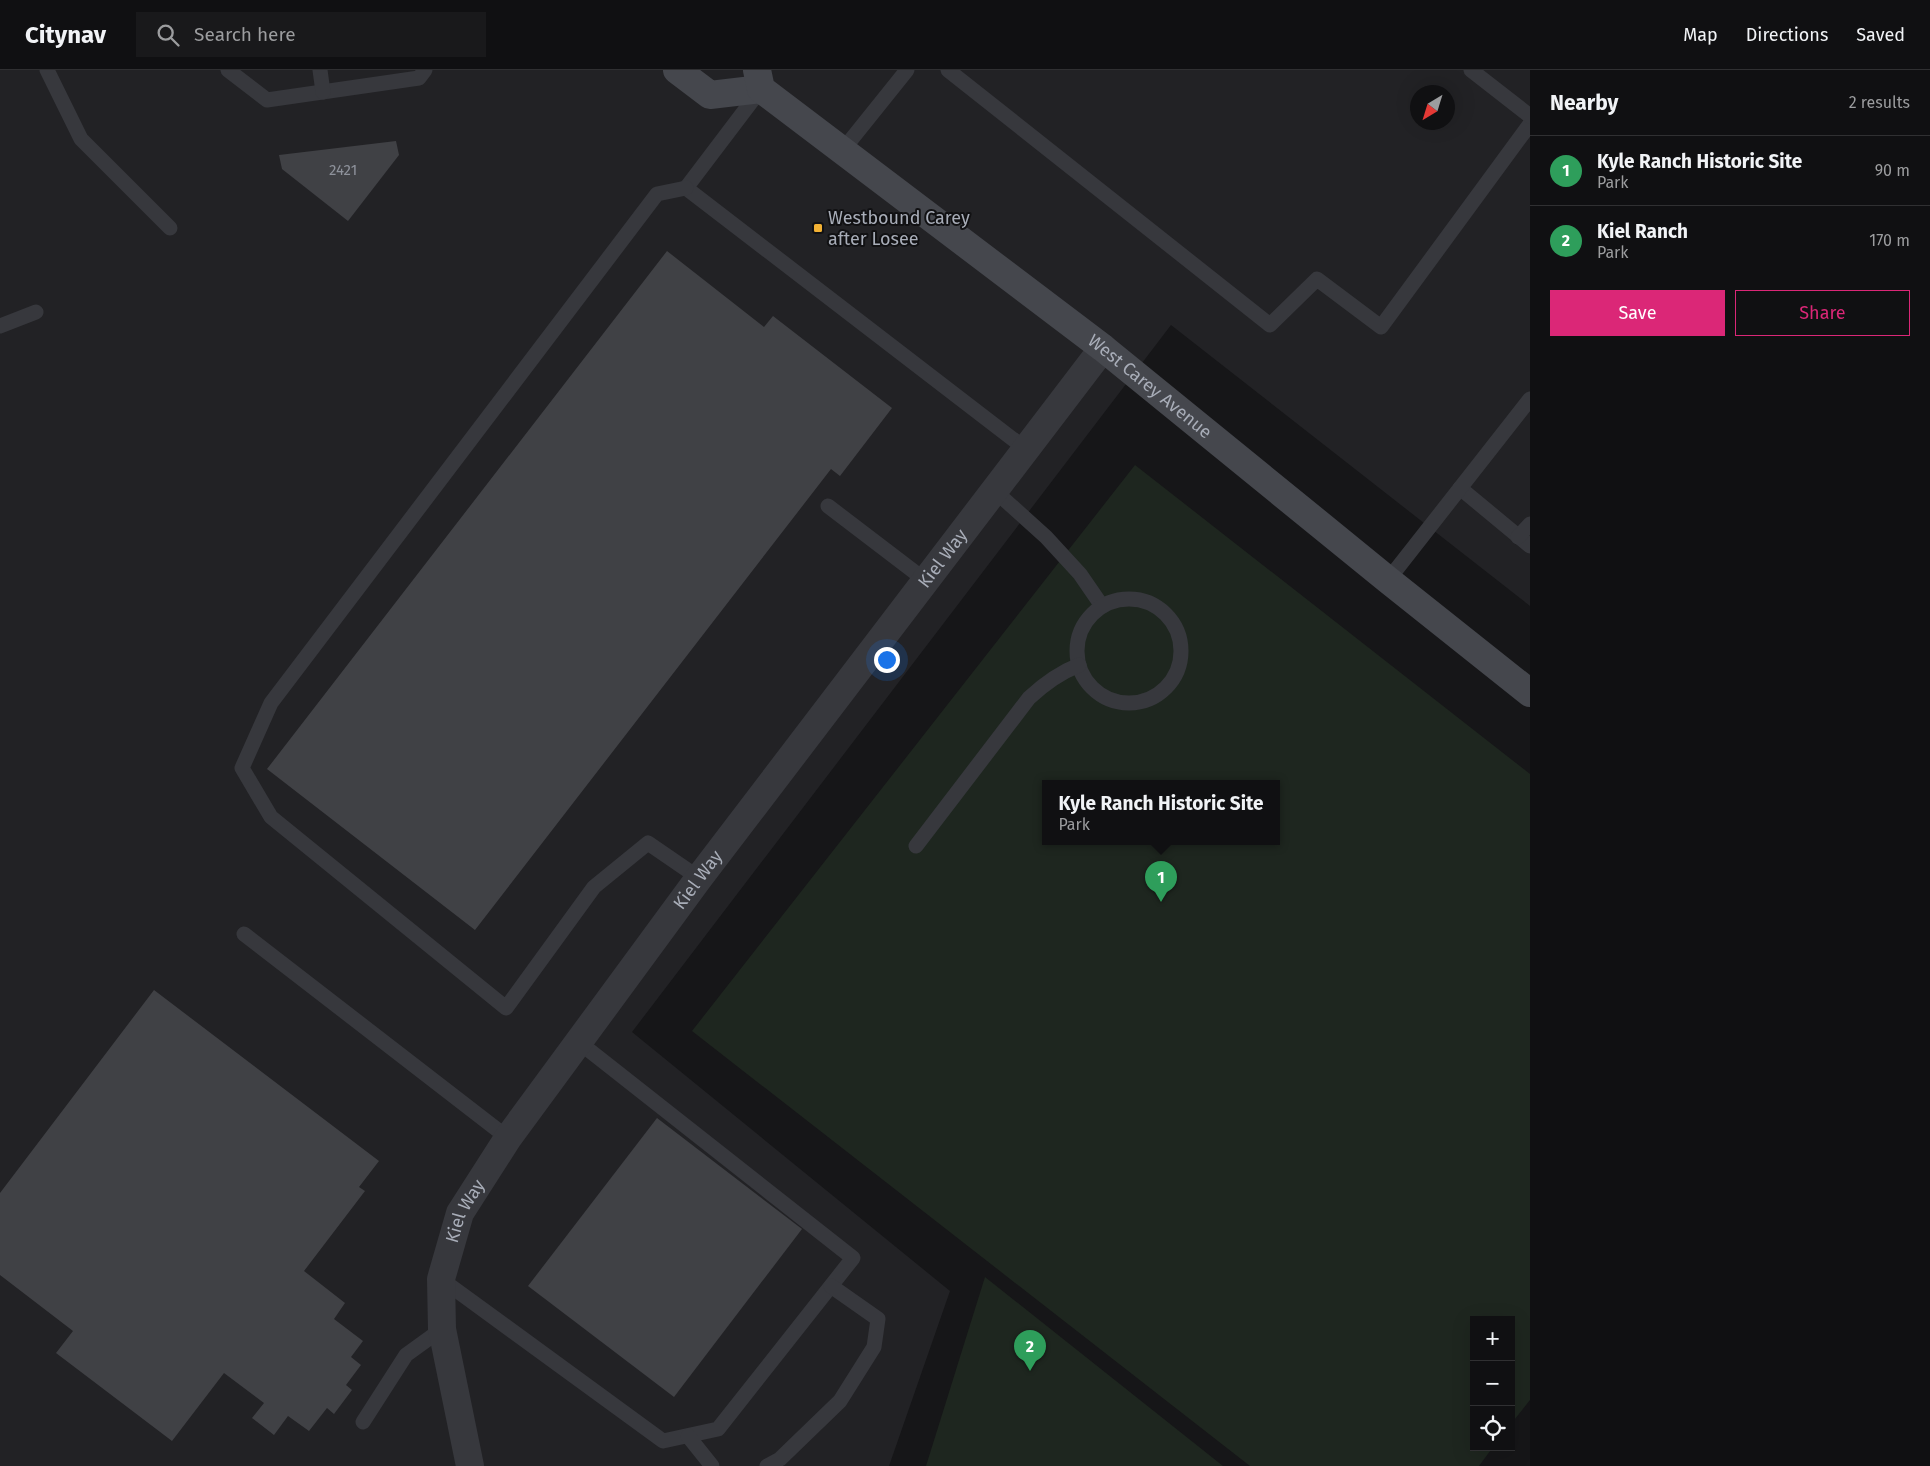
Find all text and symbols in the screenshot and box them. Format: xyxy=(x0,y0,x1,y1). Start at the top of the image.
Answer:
search box xyxy=(136,12,486,57)
text: Citynav xyxy=(25,21,106,49)
icon: search xyxy=(154,21,182,49)
text: Search here xyxy=(194,23,296,46)
text: Map xyxy=(1683,24,1718,46)
text: Directions xyxy=(1746,24,1828,46)
text: Saved xyxy=(1856,24,1905,46)
north arrow xyxy=(1410,85,1455,130)
text: Nearby xyxy=(1550,90,1618,116)
text: 2 results xyxy=(1849,93,1910,112)
text: Kyle Ranch Historic Site xyxy=(1597,150,1802,173)
house number: 2421 xyxy=(329,161,357,179)
text: 1 xyxy=(1562,161,1570,180)
text: 90 m xyxy=(1875,161,1910,180)
text: Park xyxy=(1597,173,1629,192)
place label: Westbound Carey after Losee xyxy=(828,207,970,250)
text: Kiel Ranch xyxy=(1597,220,1688,243)
marker: Westbound Carey after Losee xyxy=(812,222,824,234)
text: 2 xyxy=(1562,231,1570,250)
text: 170 m xyxy=(1869,231,1910,250)
text: Park xyxy=(1597,243,1629,262)
button: Save xyxy=(1550,290,1725,336)
button: Share xyxy=(1735,290,1910,336)
street label: West Carey Avenue xyxy=(1083,329,1216,443)
street label: Kiel Way xyxy=(913,525,972,592)
your location xyxy=(874,647,900,673)
popup xyxy=(1042,780,1280,845)
text: Kyle Ranch Historic Site xyxy=(1058,792,1264,815)
text: Park xyxy=(1058,815,1090,834)
street label: Kiel Way xyxy=(669,846,727,914)
pin: 1 xyxy=(1145,861,1177,902)
street label: Kiel Way xyxy=(441,1175,490,1246)
map controls xyxy=(1470,1316,1515,1451)
button: + xyxy=(1470,1316,1515,1361)
pin: 2 xyxy=(1014,1330,1046,1371)
button: − xyxy=(1470,1361,1515,1406)
button: locate xyxy=(1470,1406,1515,1451)

